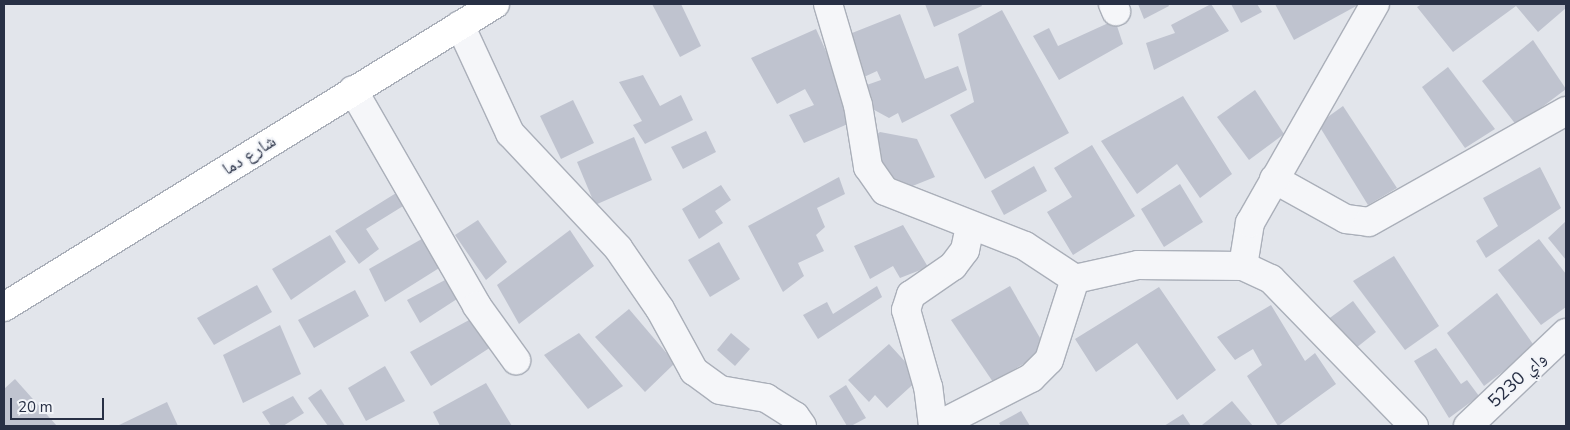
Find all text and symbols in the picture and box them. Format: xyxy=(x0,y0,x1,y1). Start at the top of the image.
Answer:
street label: شارع دما xyxy=(218,130,280,180)
street label: واي 5230 xyxy=(1483,348,1551,412)
scale bar xyxy=(12,388,106,420)
text: 20 m xyxy=(18,397,53,417)

